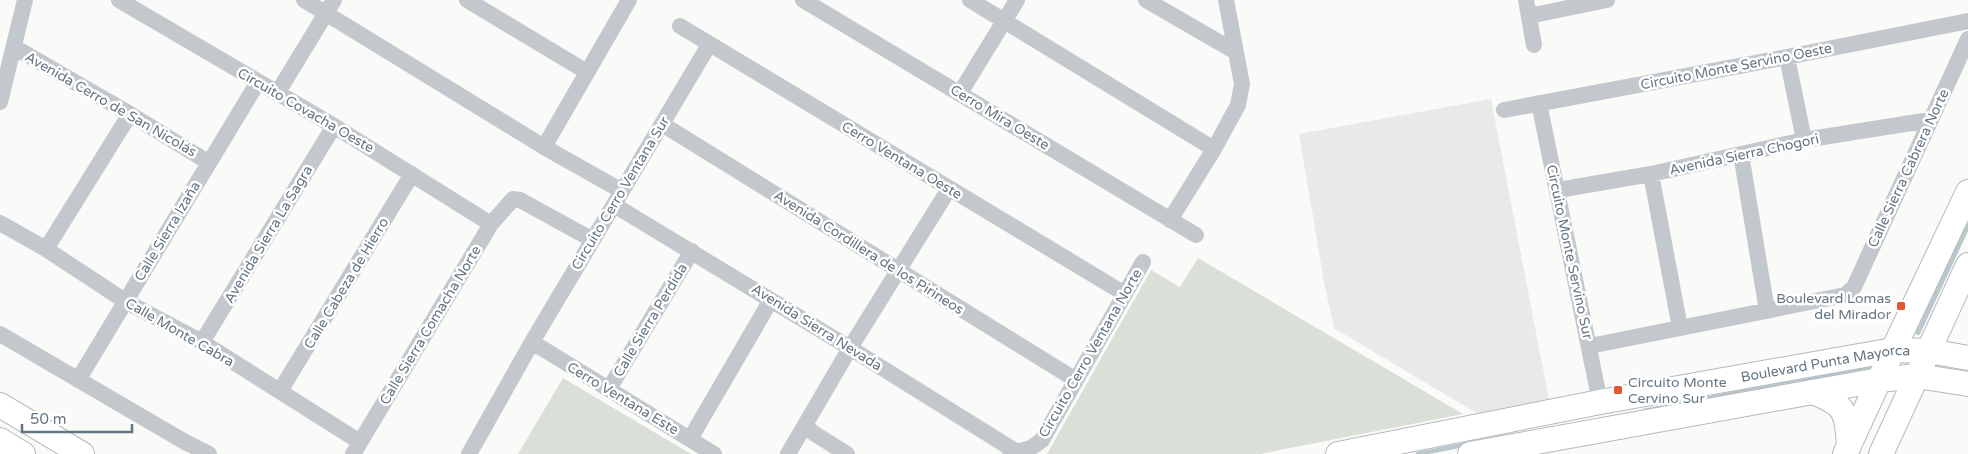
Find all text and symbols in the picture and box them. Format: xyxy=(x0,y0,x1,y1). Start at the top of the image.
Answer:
street label: Circuito Monte Servino Oeste xyxy=(1639,40,1833,93)
street label: Avenida Cerro de San Nicolás xyxy=(22,48,200,161)
street label: Circuito Covacha Oeste xyxy=(234,64,377,157)
street label: Cerro Mira Oeste xyxy=(947,81,1052,154)
street label: Calle Sierra Cabrera Norte xyxy=(1864,86,1953,250)
street label: Circuito Cerro Ventana Sur xyxy=(568,113,673,273)
street label: Cerro Ventana Oeste xyxy=(838,118,965,203)
street label: Avenida Sierra Chogori xyxy=(1668,130,1821,179)
street label: Avenida Sierra La Sagra xyxy=(221,162,316,306)
street label: Circuito Monte Servino Sur xyxy=(1543,163,1596,342)
street label: Calle Sierra Izaña xyxy=(131,178,204,284)
street label: Avenida Cordillera de los Pirineos xyxy=(771,187,967,318)
street label: Calle Cabeza de Hierro xyxy=(300,214,392,352)
street label: Calle Sierra Comacha Norte xyxy=(376,243,485,408)
street label: Calle Sierra Perdida xyxy=(610,260,691,380)
street label: Circuito Cerro Ventana Norte xyxy=(1035,266,1146,441)
street label: Avenida Sierra Nevada xyxy=(748,280,885,375)
place label: Boulevard Lomas del Mirador xyxy=(1776,290,1892,323)
street label: Calle Monte Cabra xyxy=(122,294,237,370)
marker: Boulevard Lomas del Mirador xyxy=(1895,300,1907,312)
street label: Boulevard Punta Mayorca xyxy=(1739,342,1910,386)
street label: Cerro Ventana Este xyxy=(564,358,682,439)
place label: Circuito Monte Cervino Sur xyxy=(1628,374,1727,407)
marker: Circuito Monte Cervino Sur xyxy=(1612,384,1624,396)
scale bar xyxy=(22,402,132,434)
text: 50 m xyxy=(30,410,67,428)

